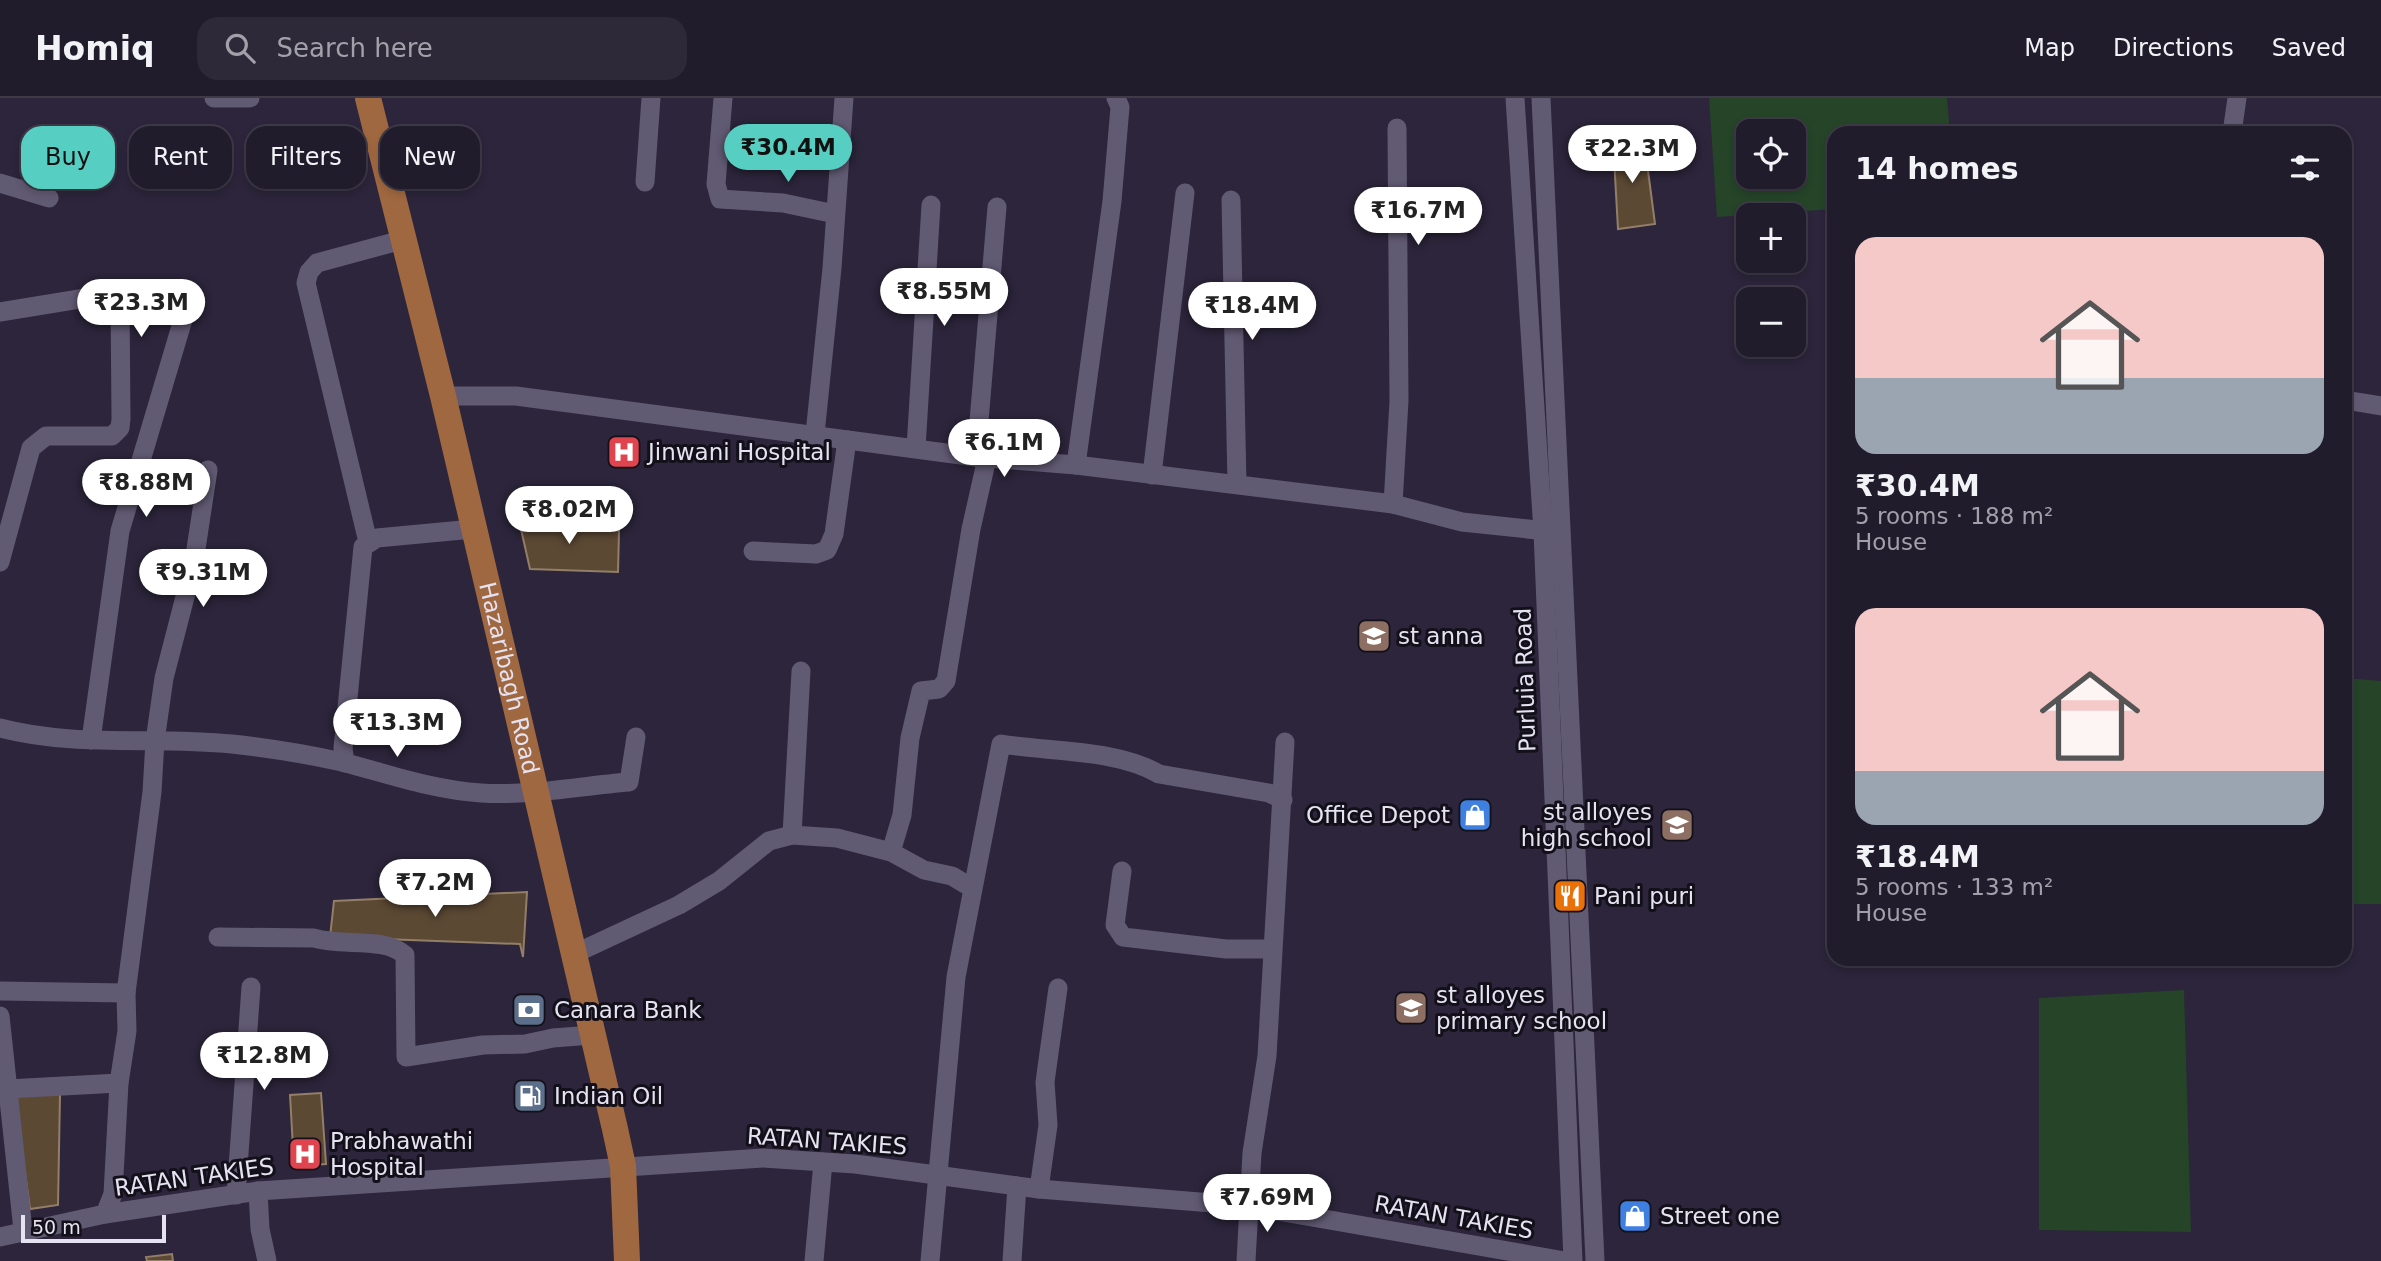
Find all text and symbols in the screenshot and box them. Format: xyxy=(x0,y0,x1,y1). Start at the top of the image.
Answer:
search box xyxy=(197,17,687,80)
text: Homiq xyxy=(35,29,155,68)
icon: search xyxy=(221,29,259,67)
text: Search here xyxy=(277,33,433,63)
text: Map xyxy=(2024,34,2075,62)
text: Directions xyxy=(2113,34,2234,62)
text: Saved xyxy=(2272,34,2346,62)
map controls xyxy=(1736,119,1806,357)
button: locate xyxy=(1736,119,1806,189)
pin: ₹30.4M xyxy=(731,125,845,184)
chip: Buy xyxy=(21,126,115,189)
chip: Rent xyxy=(129,126,232,189)
chip: Filters xyxy=(246,126,366,189)
chip: New xyxy=(380,126,480,189)
pin: ₹22.3M xyxy=(1575,126,1689,185)
text: ₹30.4M xyxy=(740,134,836,160)
text: ₹22.3M xyxy=(1584,135,1680,161)
icon: filters xyxy=(2286,149,2324,187)
text: 14 homes xyxy=(1855,151,2019,186)
pin: ₹16.7M xyxy=(1361,188,1475,247)
text: ₹16.7M xyxy=(1370,197,1466,223)
button: + xyxy=(1736,203,1806,273)
pin: ₹8.55M xyxy=(887,268,1001,328)
text: ₹8.55M xyxy=(896,278,992,304)
pin: ₹23.3M xyxy=(84,280,198,339)
pin: ₹18.4M xyxy=(1195,282,1309,342)
icon: home xyxy=(2027,282,2153,408)
button: − xyxy=(1736,287,1806,357)
text: ₹23.3M xyxy=(93,289,189,315)
text: ₹18.4M xyxy=(1204,292,1300,318)
pin: ₹6.1M xyxy=(955,420,1053,479)
text: ₹6.1M xyxy=(964,429,1044,455)
hospital icon: Jinwani Hospital xyxy=(605,433,643,471)
place label: Jinwani Hospital xyxy=(646,439,831,465)
pin: ₹8.88M xyxy=(89,460,203,519)
text: ₹30.4M xyxy=(1855,468,1980,503)
text: ₹8.88M xyxy=(98,469,194,495)
pin: ₹8.02M xyxy=(512,486,626,546)
text: ₹8.02M xyxy=(521,496,617,522)
text: 5 rooms · 188 m² xyxy=(1855,503,2053,529)
text: House xyxy=(1855,529,1927,555)
pin: ₹9.31M xyxy=(146,550,260,609)
text: ₹9.31M xyxy=(155,559,251,585)
street label: Hazaribagh Road xyxy=(474,579,544,777)
street label: Purluia Road xyxy=(1509,608,1541,752)
school or university icon: st anna xyxy=(1355,617,1393,655)
place label: st anna xyxy=(1398,623,1484,649)
icon: home xyxy=(2027,653,2153,779)
pin: ₹13.3M xyxy=(340,700,454,759)
text: ₹13.3M xyxy=(349,709,445,735)
shop icon: Office Depot xyxy=(1456,796,1494,834)
place label: st alloyes high school xyxy=(1521,799,1652,851)
place label: Office Depot xyxy=(1306,802,1450,828)
school or university icon: st alloyes high school xyxy=(1658,806,1696,844)
text: ₹18.4M xyxy=(1855,839,1980,874)
pin: ₹7.2M xyxy=(386,860,484,919)
text: ₹7.2M xyxy=(395,869,475,895)
text: 5 rooms · 133 m² xyxy=(1855,874,2053,900)
restaurant icon: Pani puri xyxy=(1551,877,1589,915)
place label: Pani puri xyxy=(1594,883,1694,909)
text: House xyxy=(1855,900,1927,926)
place label: st alloyes primary school xyxy=(1436,982,1607,1034)
school or university icon: st alloyes primary school xyxy=(1392,989,1430,1027)
bank icon: Canara Bank xyxy=(510,991,548,1029)
place label: Canara Bank xyxy=(554,997,702,1023)
pin: ₹12.8M xyxy=(207,1032,321,1092)
text: ₹12.8M xyxy=(216,1042,312,1068)
fuel station icon: Indian Oil xyxy=(511,1077,549,1115)
place label: Indian Oil xyxy=(554,1083,663,1109)
street label: RATAN TAKIES xyxy=(746,1122,908,1160)
place label: Prabhawathi Hospital xyxy=(330,1128,473,1180)
hospital icon: Prabhawathi Hospital xyxy=(286,1135,324,1173)
street label: RATAN TAKIES xyxy=(113,1153,275,1201)
pin: ₹7.69M xyxy=(1210,1174,1324,1234)
text: ₹7.69M xyxy=(1219,1184,1315,1210)
street label: RATAN TAKIES xyxy=(1373,1190,1535,1244)
shop icon: Street one xyxy=(1616,1197,1654,1235)
place label: Street one xyxy=(1660,1203,1780,1229)
scale bar xyxy=(21,1212,166,1244)
text: 50 m xyxy=(32,1216,81,1238)

